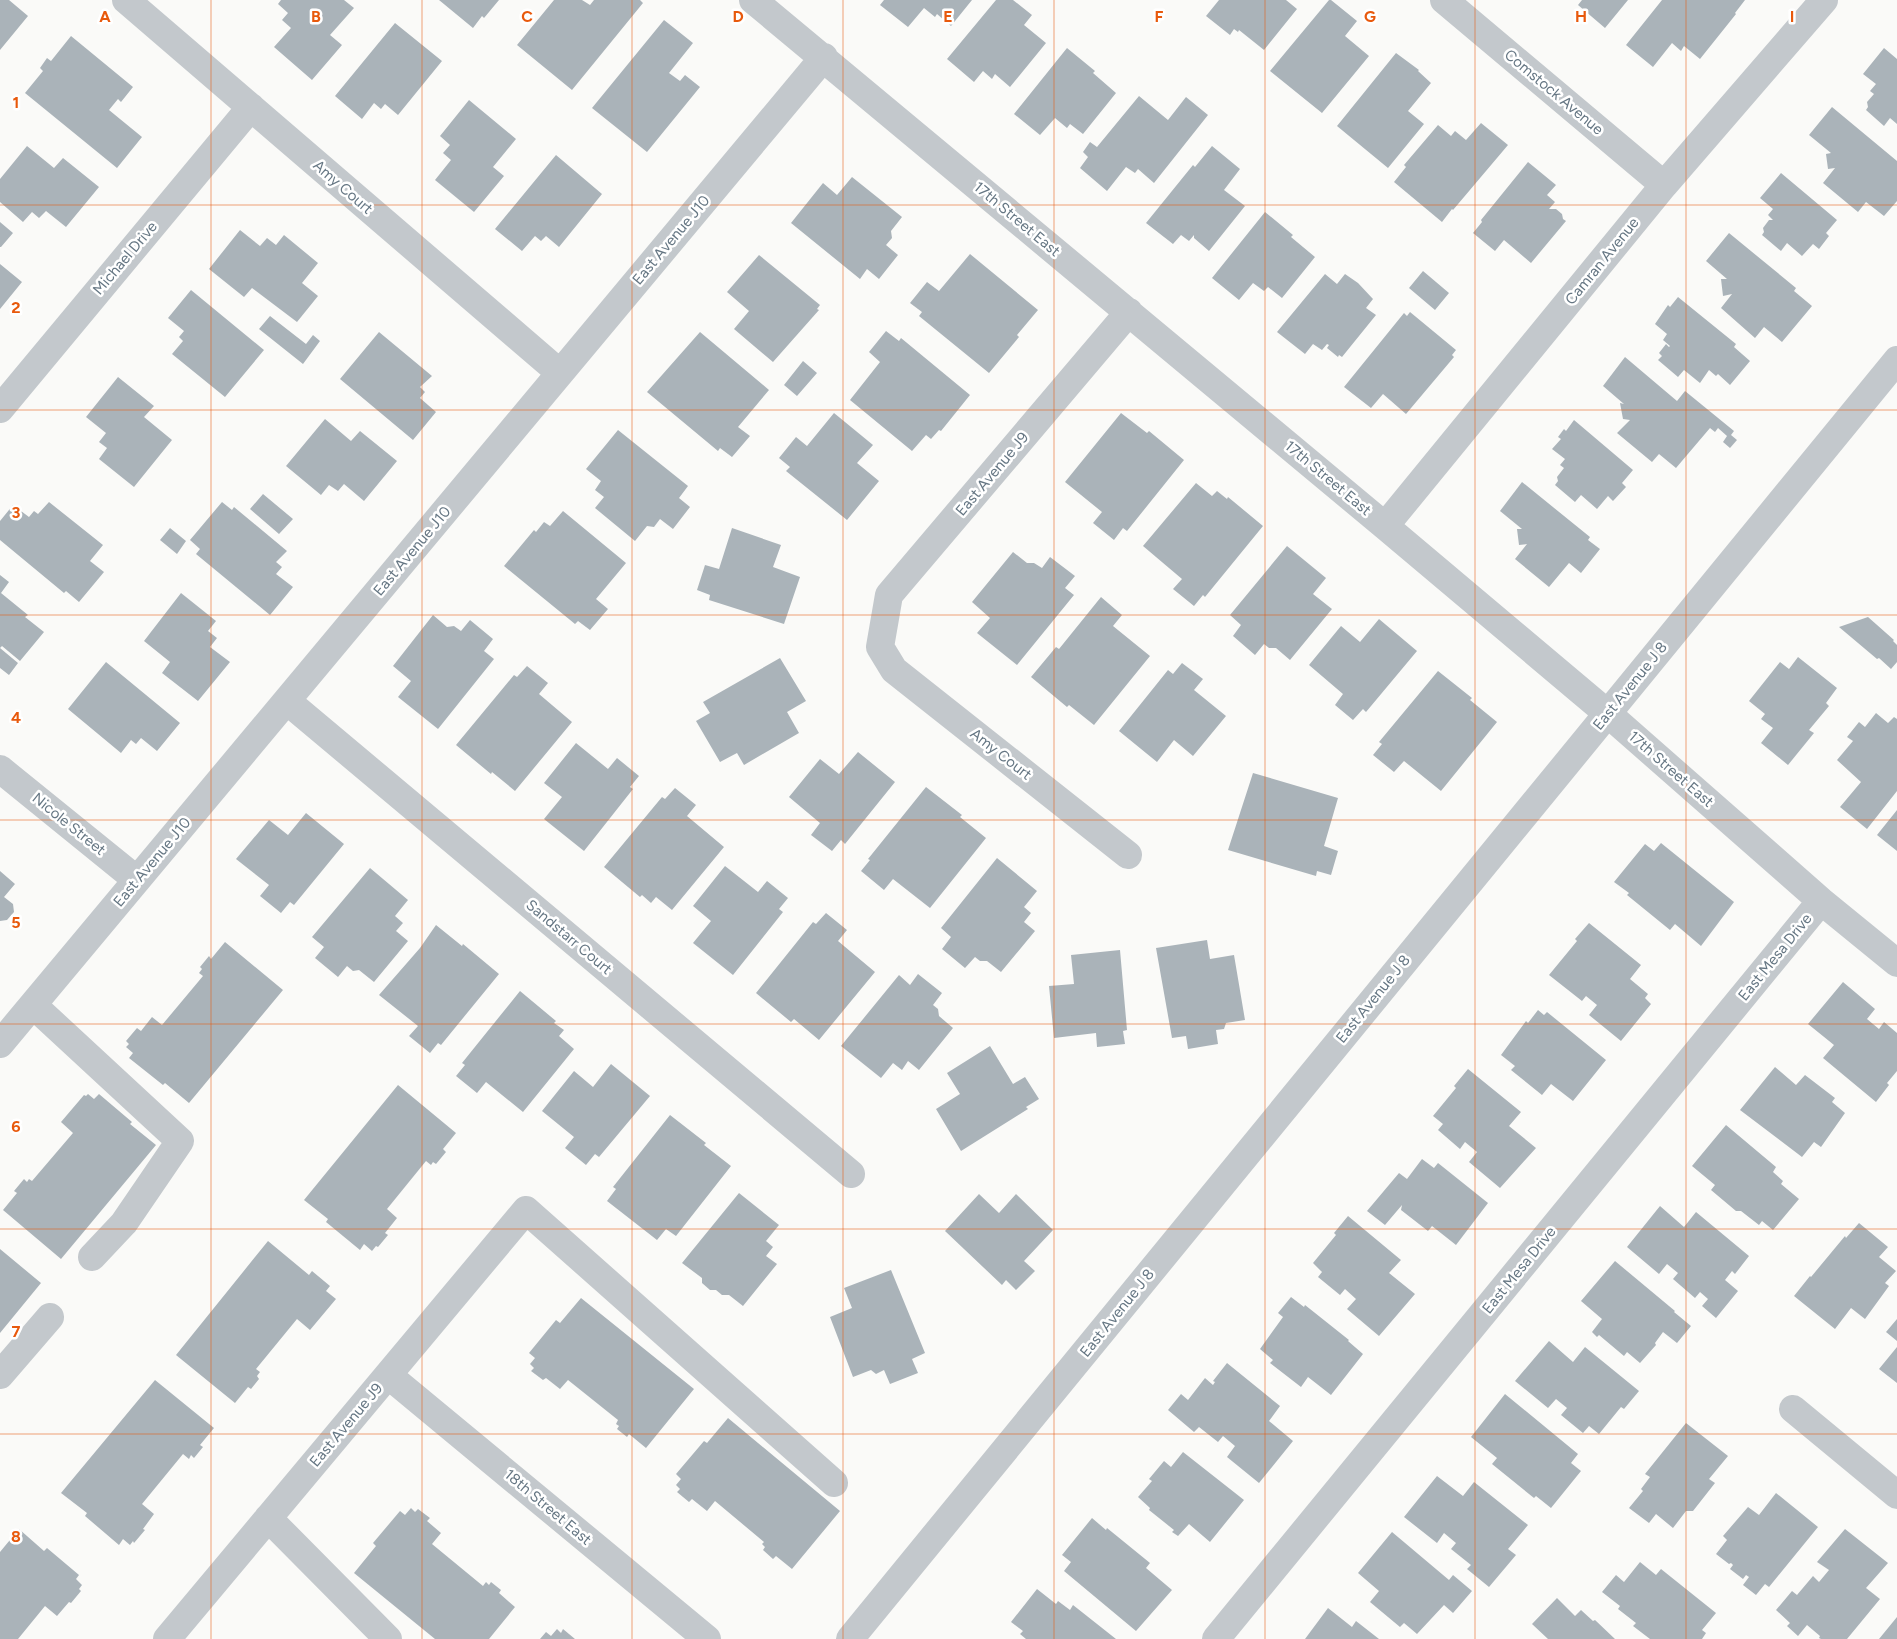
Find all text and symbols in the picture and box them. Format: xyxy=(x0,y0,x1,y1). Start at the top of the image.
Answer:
text: A xyxy=(99,7,111,26)
text: B xyxy=(311,7,321,26)
text: C xyxy=(521,7,533,26)
text: D xyxy=(732,7,744,26)
text: E xyxy=(943,7,953,26)
text: F xyxy=(1155,7,1164,26)
text: G xyxy=(1364,7,1376,26)
text: H xyxy=(1575,7,1587,26)
text: I xyxy=(1790,7,1794,26)
street label: Comstock Avenue xyxy=(1501,45,1607,139)
text: 1 xyxy=(13,93,19,112)
street label: Amy Court xyxy=(310,156,377,218)
street label: 17th Street East xyxy=(970,178,1064,260)
street label: East Avenue J10 xyxy=(628,192,714,288)
street label: Camran Avenue xyxy=(1561,214,1643,308)
street label: Michael Drive xyxy=(89,218,161,298)
text: 2 xyxy=(11,298,21,317)
street label: East Avenue J9 xyxy=(952,429,1032,519)
street label: 17th Street East xyxy=(1281,437,1375,519)
text: 3 xyxy=(12,503,21,522)
street label: East Avenue J10 xyxy=(369,503,455,599)
street label: East Avenue J 8 xyxy=(1589,638,1671,734)
text: 4 xyxy=(11,708,21,727)
street label: Amy Court xyxy=(967,724,1036,784)
street label: 17th Street East xyxy=(1625,727,1717,811)
street label: Nicole Street xyxy=(29,789,110,859)
street label: East Avenue J10 xyxy=(109,814,195,910)
street label: Sandstarr Court xyxy=(522,896,616,978)
street label: East Mesa Drive xyxy=(1734,910,1816,1004)
text: 5 xyxy=(11,913,21,932)
street label: East Avenue J 8 xyxy=(1332,951,1414,1047)
text: 6 xyxy=(11,1117,21,1136)
street label: East Mesa Drive xyxy=(1478,1223,1560,1317)
street label: East Avenue J 8 xyxy=(1076,1265,1158,1361)
text: 7 xyxy=(12,1322,21,1341)
street label: East Avenue J9 xyxy=(306,1380,386,1470)
street label: 18th Street East xyxy=(501,1465,595,1549)
text: 8 xyxy=(11,1527,21,1546)

